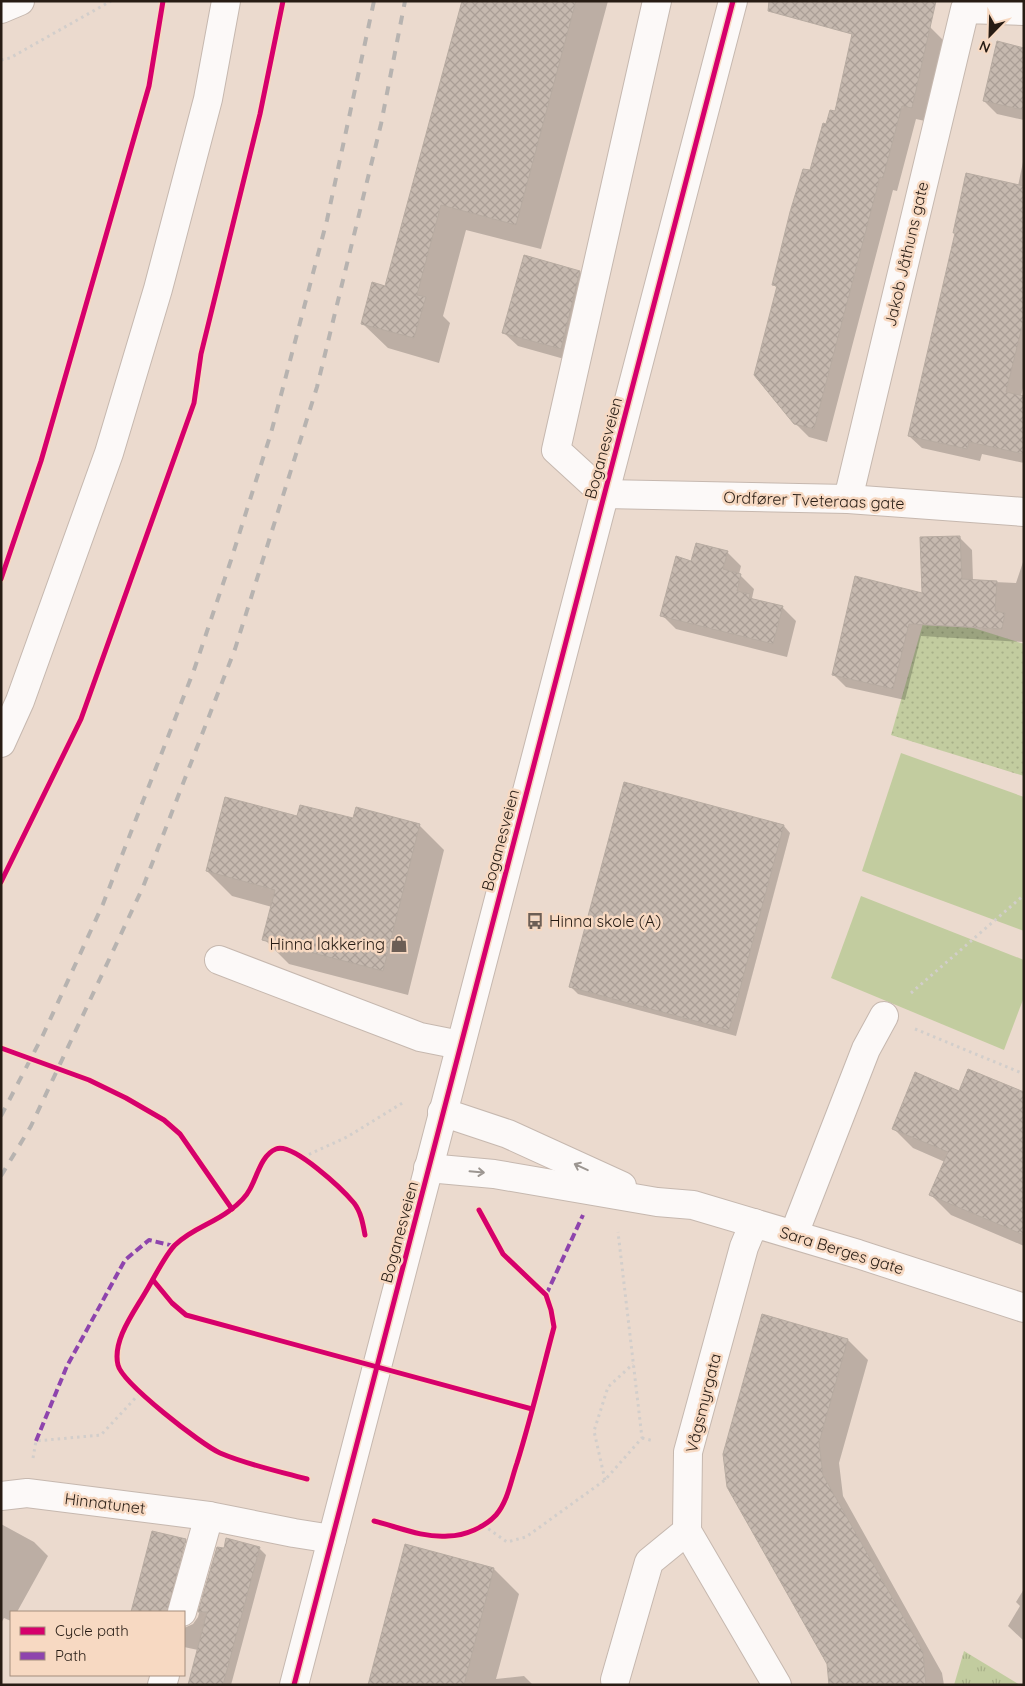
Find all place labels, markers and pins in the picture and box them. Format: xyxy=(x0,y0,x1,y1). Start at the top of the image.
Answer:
bus stop icon: Hinna skole (A) xyxy=(525,911,545,931)
place label: Hinna skole (A) xyxy=(549,911,661,931)
place label: Hinna lakkering xyxy=(270,934,385,954)
shop icon: Hinna lakkering xyxy=(389,934,409,954)

